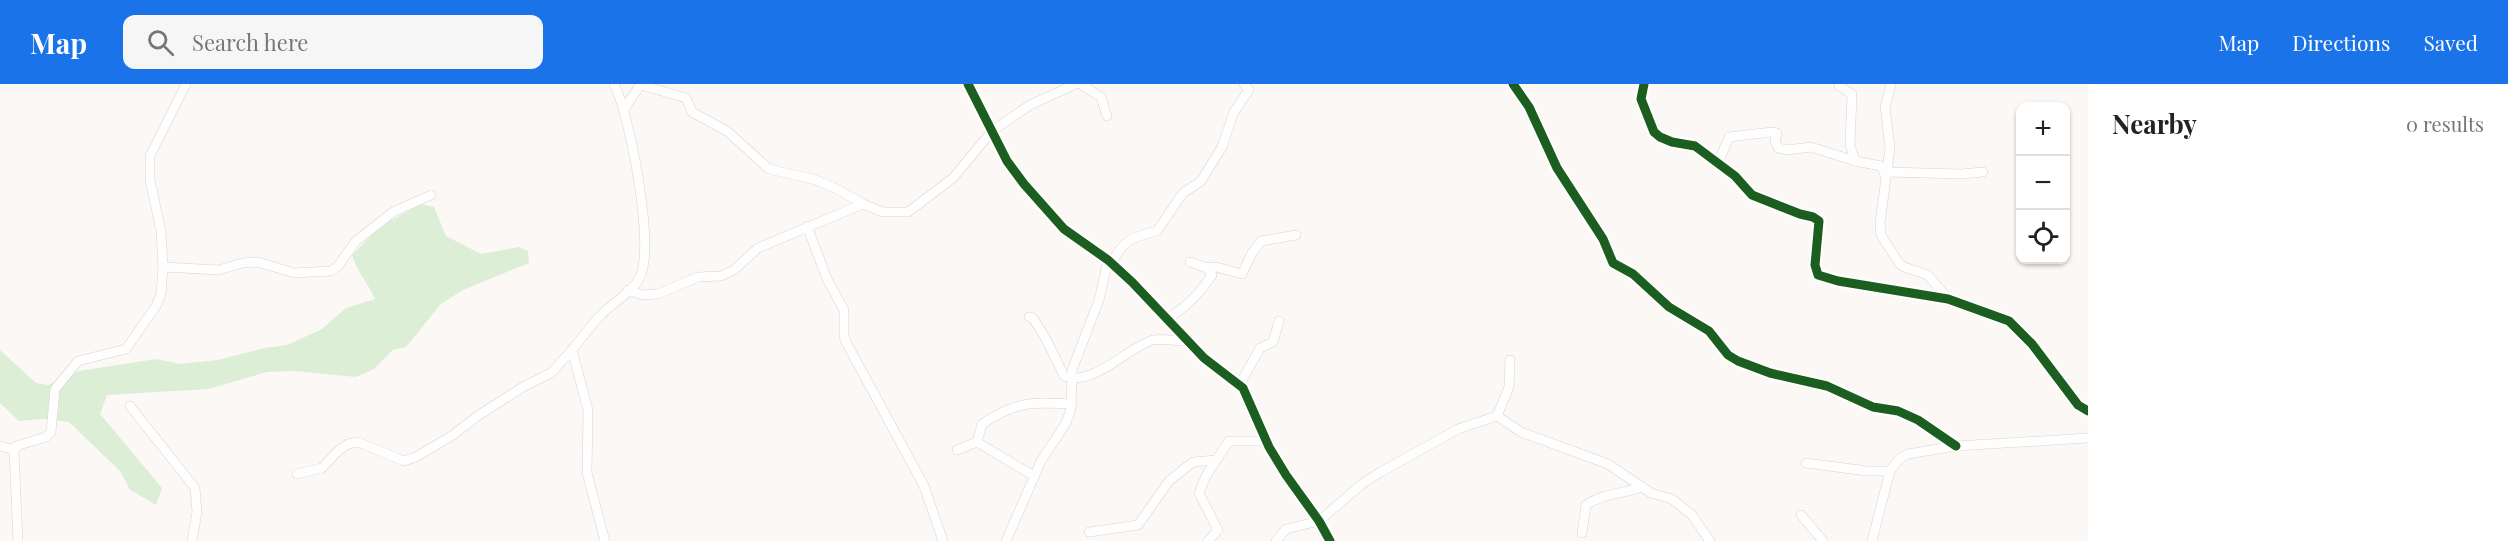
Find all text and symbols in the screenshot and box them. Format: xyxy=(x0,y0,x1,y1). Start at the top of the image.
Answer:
search box xyxy=(123,15,543,69)
text: Map xyxy=(30,24,87,61)
icon: search xyxy=(144,26,177,59)
text: Search here xyxy=(192,27,308,57)
text: Map xyxy=(2218,28,2259,56)
text: Directions xyxy=(2292,28,2390,56)
text: Saved xyxy=(2423,28,2478,56)
map controls xyxy=(2016,102,2070,264)
button: + xyxy=(2016,102,2070,156)
text: Nearby xyxy=(2112,106,2197,141)
text: 0 results xyxy=(2406,110,2484,137)
button: − xyxy=(2016,156,2070,210)
button: locate xyxy=(2016,210,2070,264)

